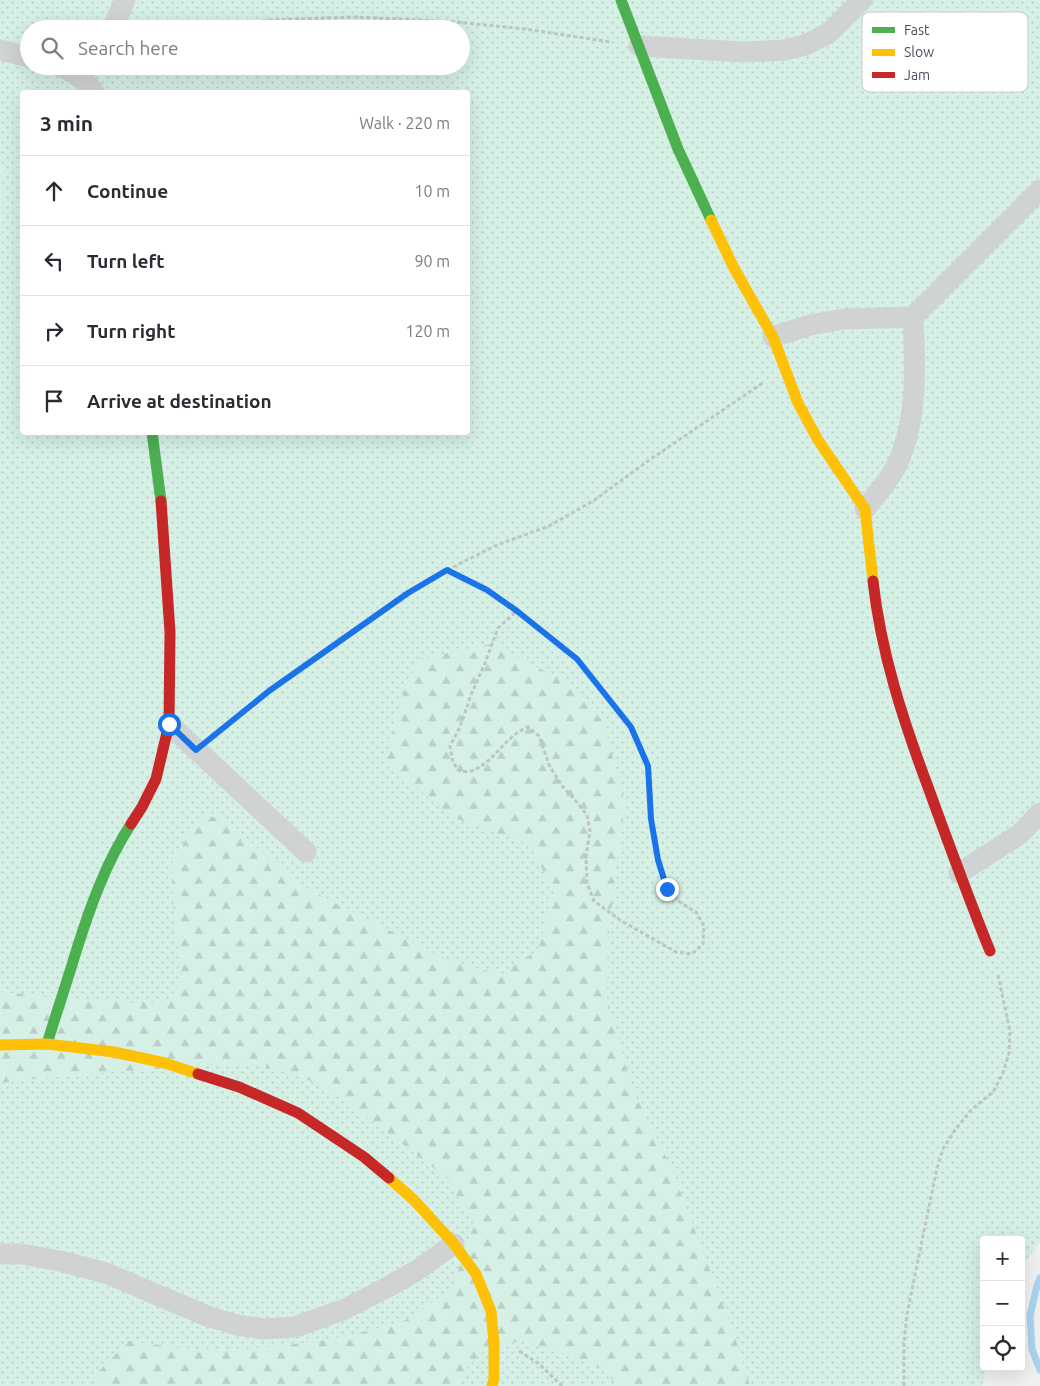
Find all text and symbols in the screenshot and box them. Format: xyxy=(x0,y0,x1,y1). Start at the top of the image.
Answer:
legend xyxy=(862,12,1028,92)
search box xyxy=(20,20,470,75)
text: Fast xyxy=(904,22,930,38)
icon: search xyxy=(38,34,66,62)
text: Search here xyxy=(78,37,178,59)
text: Slow xyxy=(904,44,934,60)
text: Jam xyxy=(904,67,930,83)
text: 3 min xyxy=(40,111,93,135)
text: Walk · 220 m xyxy=(359,114,450,132)
icon: ahead xyxy=(40,177,68,205)
text: Continue xyxy=(87,180,168,202)
text: 10 m xyxy=(414,182,450,200)
icon: left xyxy=(40,247,68,275)
text: Turn left xyxy=(87,250,165,272)
text: 90 m xyxy=(414,252,450,270)
icon: right xyxy=(40,317,68,345)
text: Turn right xyxy=(87,320,175,342)
text: 120 m xyxy=(405,322,450,340)
icon: arrive xyxy=(40,387,68,415)
text: Arrive at destination xyxy=(87,390,272,412)
route start xyxy=(158,713,181,736)
route end xyxy=(656,878,679,901)
map controls xyxy=(980,1236,1025,1371)
button: + xyxy=(980,1236,1025,1281)
button: − xyxy=(980,1281,1025,1326)
button: locate xyxy=(980,1326,1025,1371)

